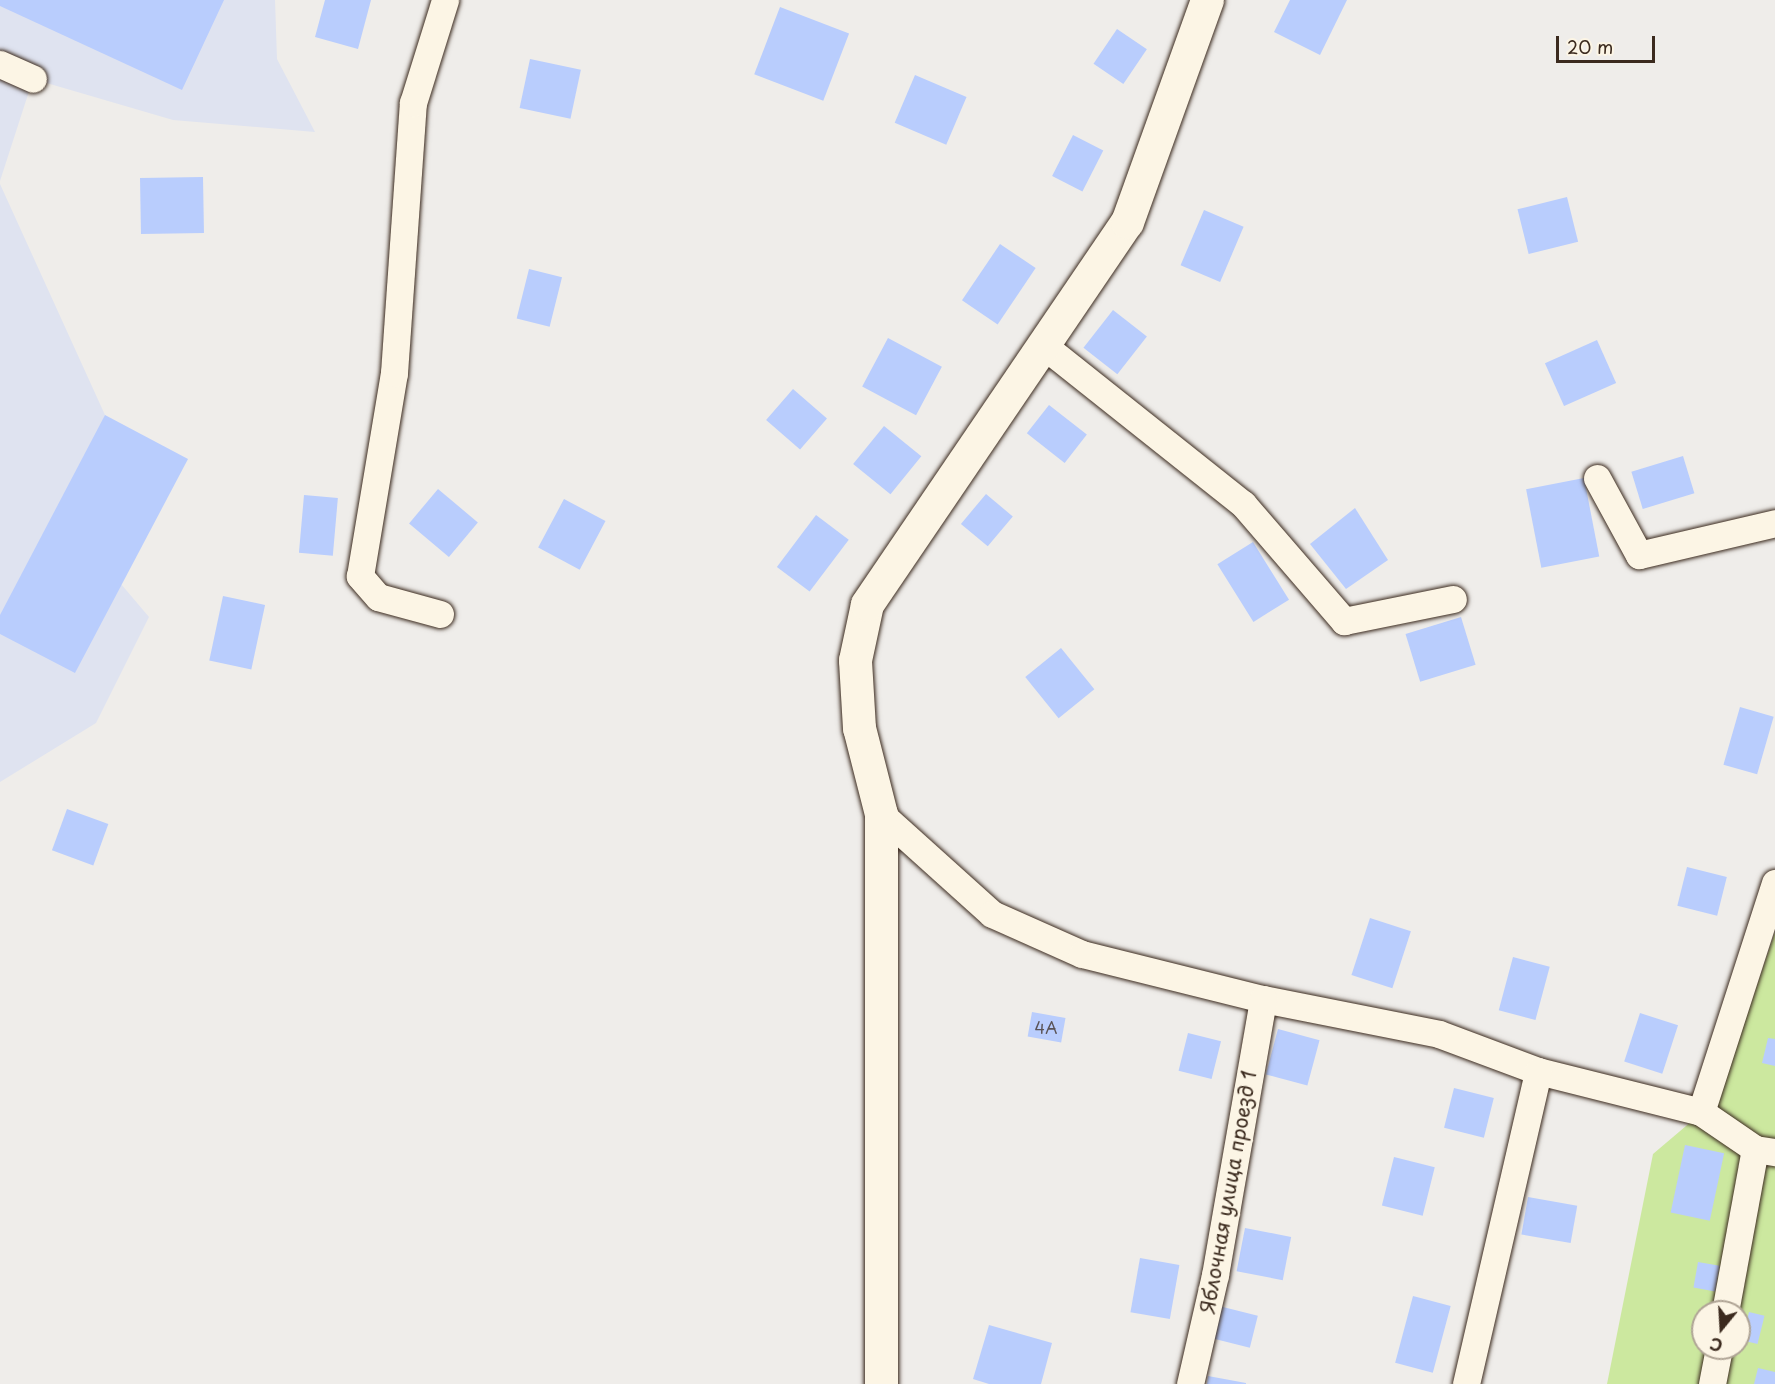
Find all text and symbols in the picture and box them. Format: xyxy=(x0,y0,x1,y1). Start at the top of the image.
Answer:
scale bar xyxy=(1559,24,1658,62)
text: 20 m xyxy=(1567,33,1613,60)
house number: 4А xyxy=(1035,1017,1057,1037)
street label: Яблочная улица проезд 1 xyxy=(1195,1067,1261,1317)
north arrow xyxy=(1691,1300,1751,1360)
text: С xyxy=(1707,1332,1726,1358)

